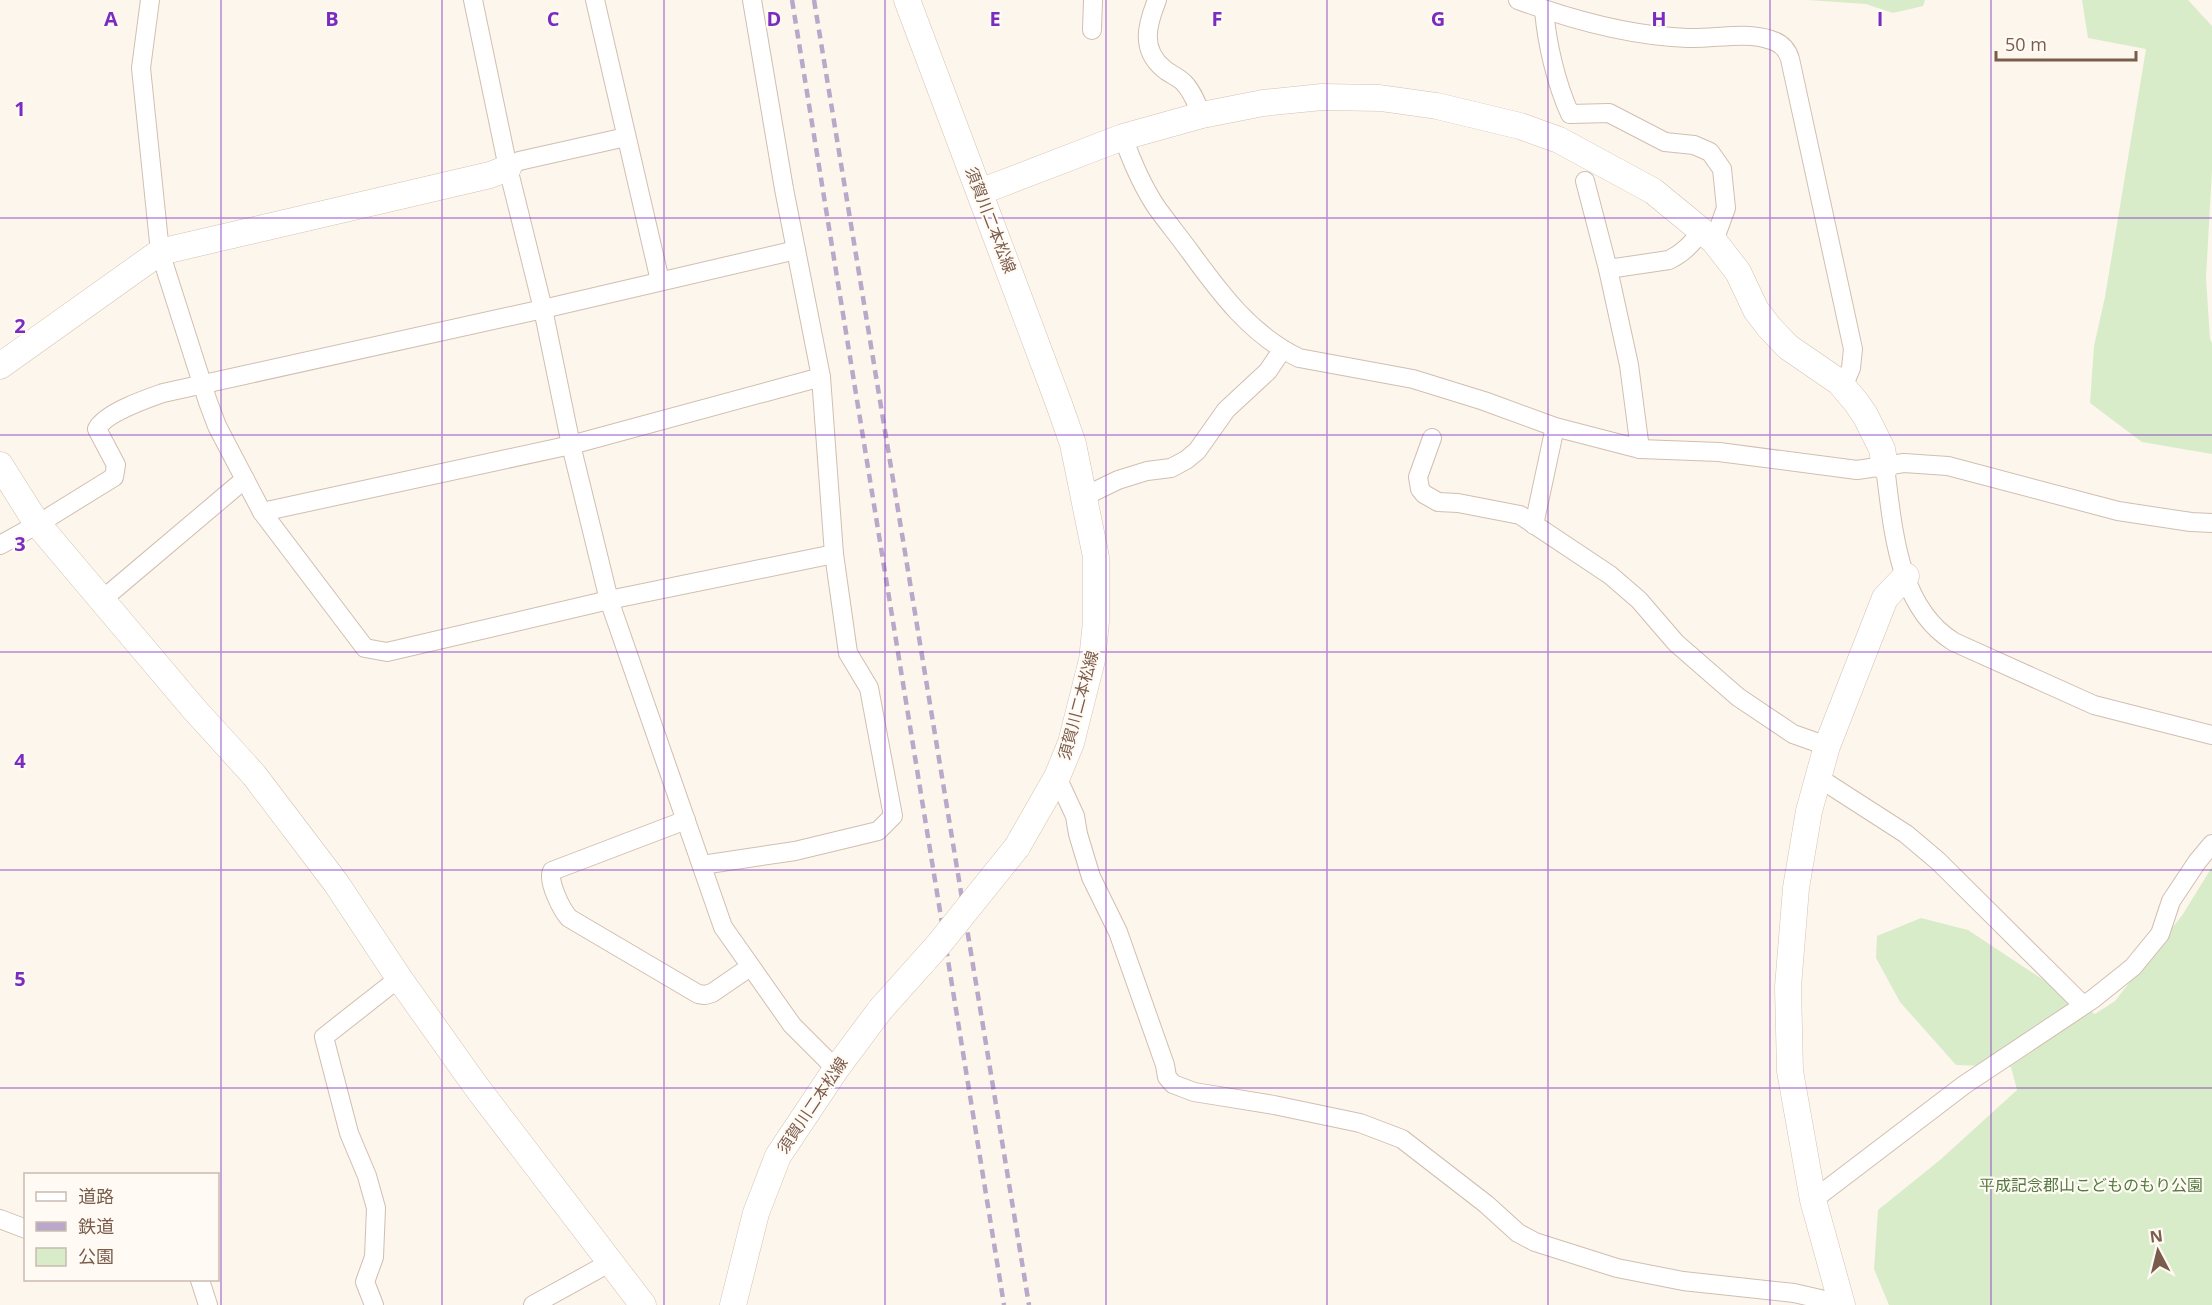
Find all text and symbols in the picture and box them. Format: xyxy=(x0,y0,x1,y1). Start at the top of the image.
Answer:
text: A xyxy=(104,5,118,32)
text: B xyxy=(325,5,339,32)
text: C xyxy=(547,5,560,32)
text: D xyxy=(767,5,781,32)
text: E xyxy=(989,5,1001,32)
text: F xyxy=(1212,5,1222,32)
text: G xyxy=(1431,5,1445,32)
text: H xyxy=(1651,5,1667,32)
text: I xyxy=(1877,5,1883,32)
scale bar xyxy=(1996,24,2136,62)
text: 50 m xyxy=(2005,32,2047,56)
text: 1 xyxy=(14,95,26,122)
street label: 須賀川二本松線 xyxy=(961,164,1021,276)
text: 2 xyxy=(14,312,26,339)
text: 3 xyxy=(14,530,26,557)
street label: 須賀川二本松線 xyxy=(1053,648,1103,762)
text: 4 xyxy=(14,747,26,774)
text: 5 xyxy=(14,965,26,992)
street label: 須賀川二本松線 xyxy=(772,1052,852,1158)
legend xyxy=(24,1173,219,1281)
park label: 平成記念郡山こどものもり公園 xyxy=(1979,1174,2203,1196)
text: 道路 xyxy=(78,1184,114,1208)
text: 鉄道 xyxy=(78,1214,114,1238)
north arrow xyxy=(2128,1221,2188,1281)
text: N xyxy=(2148,1224,2164,1248)
text: 公園 xyxy=(78,1244,114,1268)

